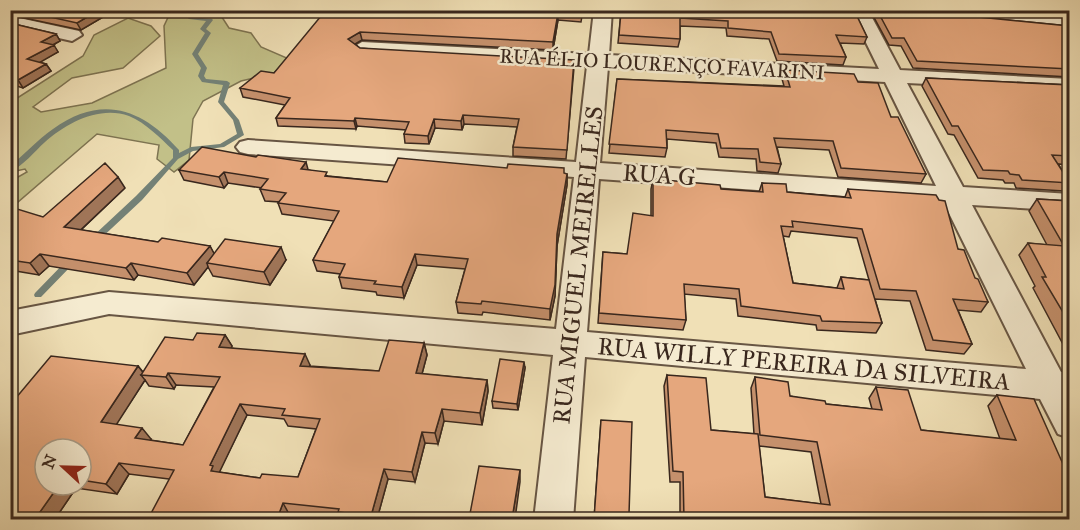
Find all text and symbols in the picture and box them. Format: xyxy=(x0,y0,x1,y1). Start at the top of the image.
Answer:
street label: RUA ÉLIO LOURENÇO FAVARINI xyxy=(499,42,825,85)
street label: RUA MIGUEL MEIRELLES xyxy=(546,105,610,425)
street label: RUA G xyxy=(622,157,696,193)
street label: RUA WILLY PEREIRA DA SILVEIRA xyxy=(596,331,1012,397)
north arrow xyxy=(33,437,93,497)
text: N xyxy=(38,451,61,471)

